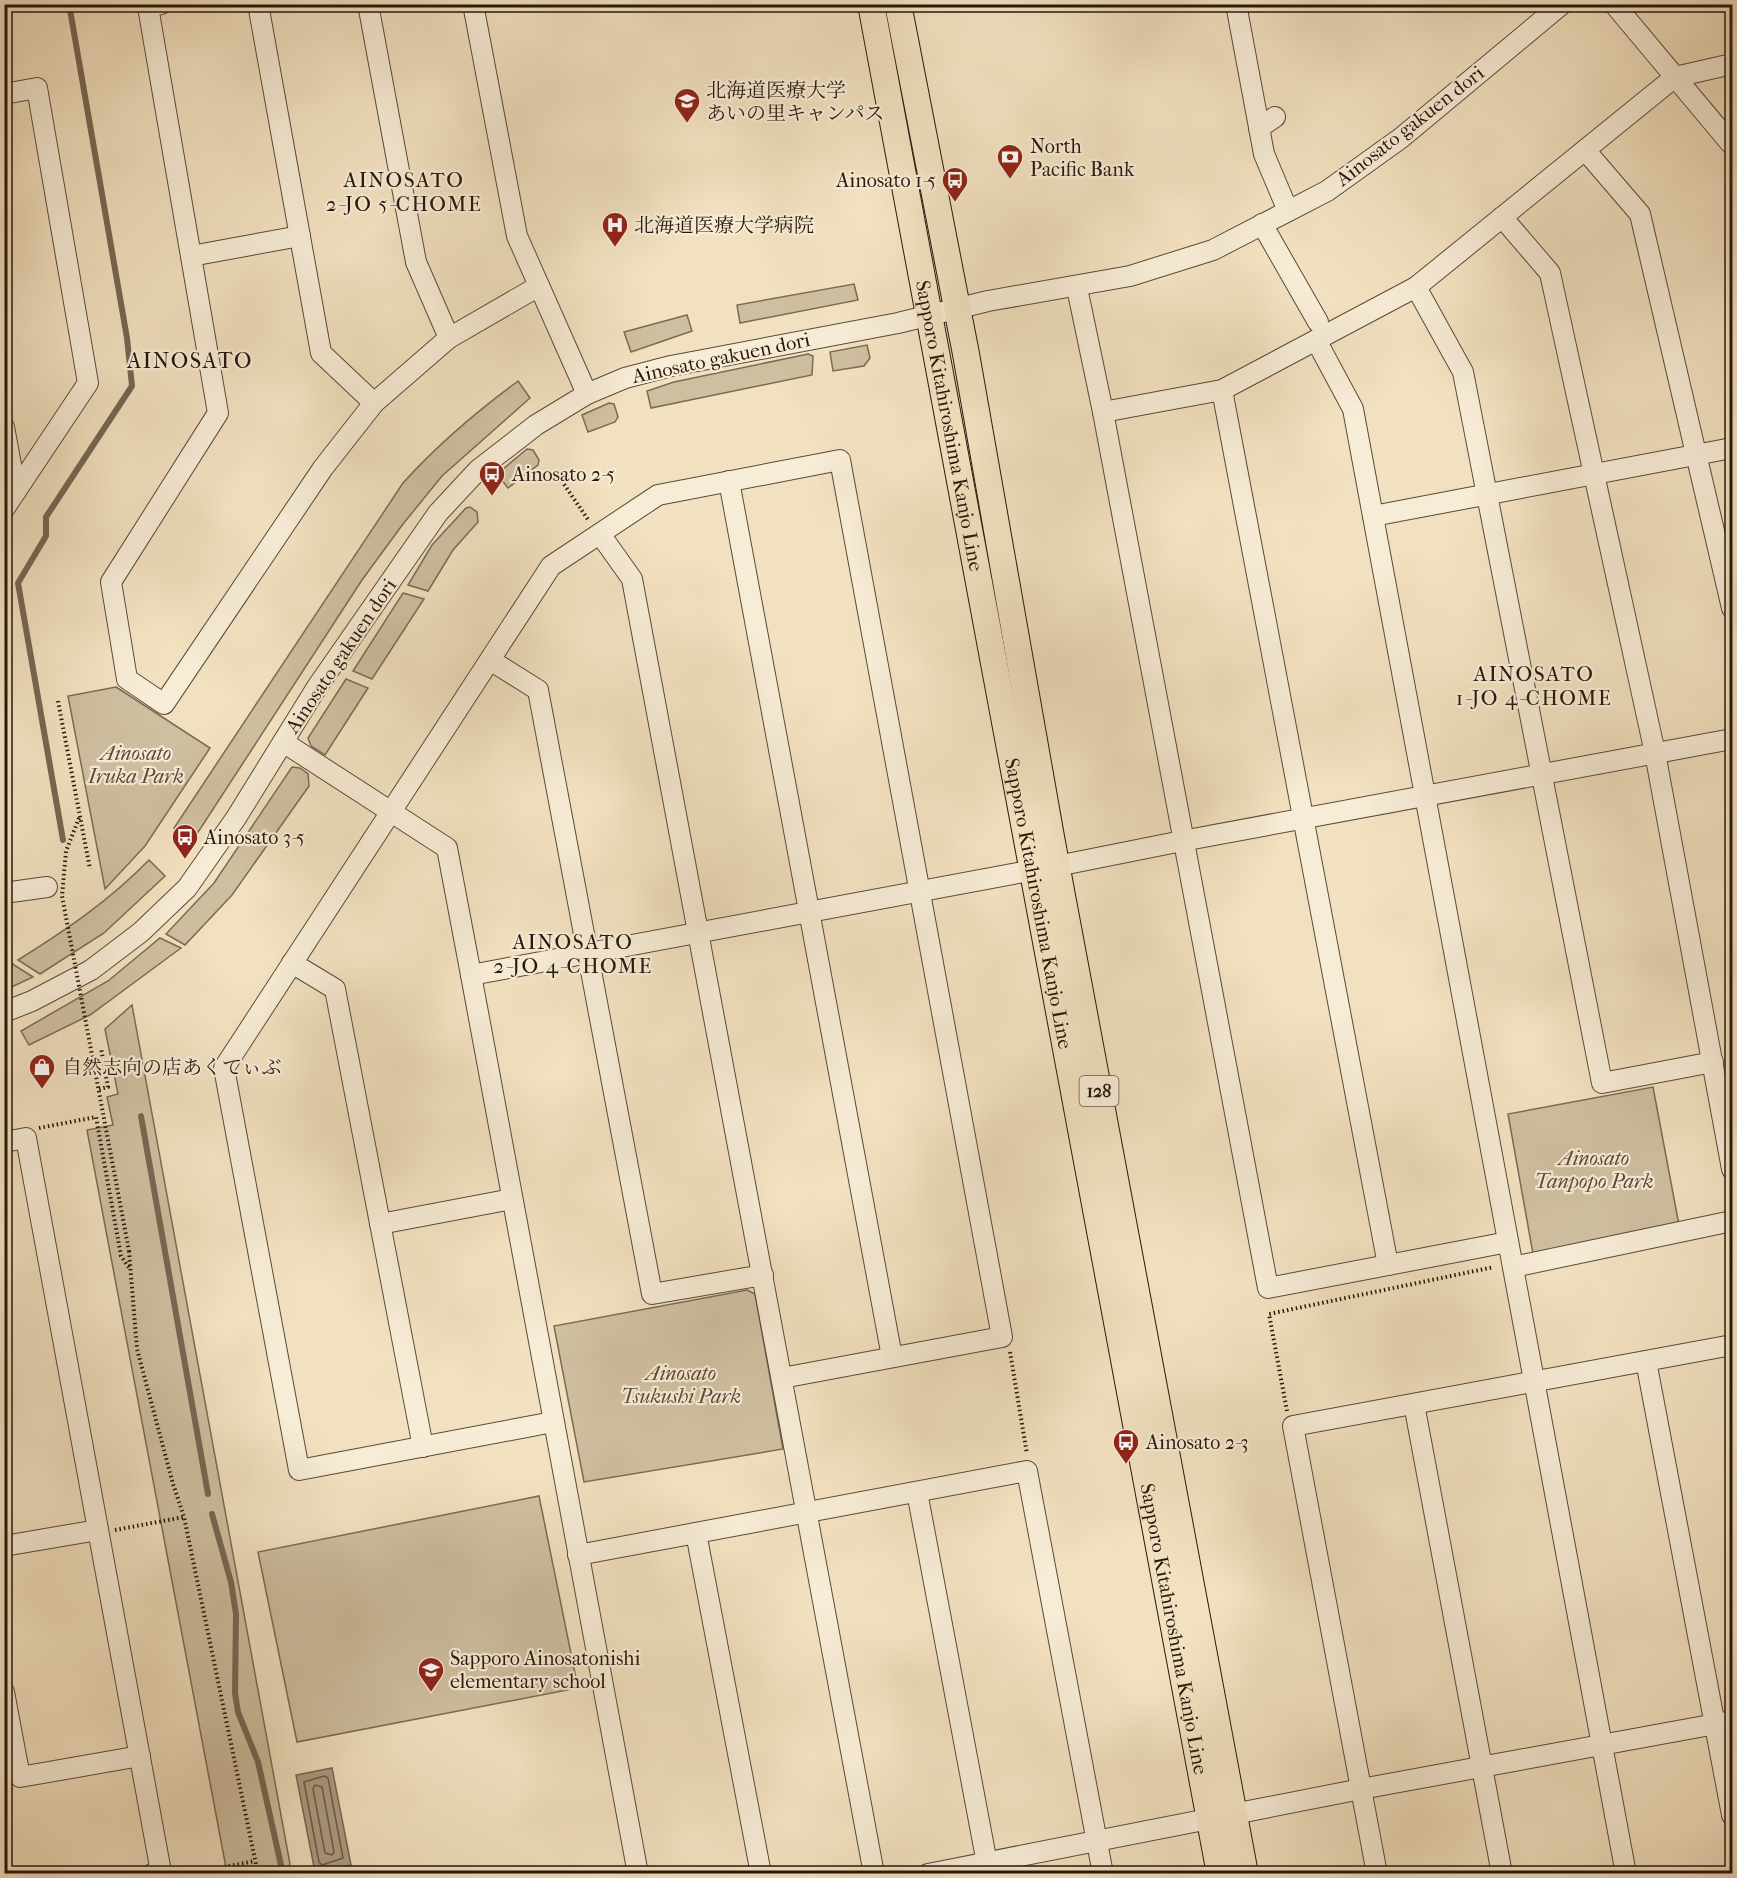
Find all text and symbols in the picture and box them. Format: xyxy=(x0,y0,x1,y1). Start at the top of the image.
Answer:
street label: Ainosato gakuen dori xyxy=(1331,61,1489,191)
place label: 北海道医療大学 あいの里キャンパス xyxy=(706,79,885,125)
school or university icon: 北海道医療大学 あいの里キャンパス xyxy=(672,86,702,124)
place label: North Pacific Bank xyxy=(1030,135,1135,181)
bank icon: North Pacific Bank xyxy=(995,142,1025,180)
bus stop icon: Ainosato 1-5 xyxy=(940,165,970,203)
district label: AINOSATO 2-JO 5-CHOME xyxy=(326,168,482,216)
place label: Ainosato 1-5 xyxy=(835,169,936,192)
hospital icon: 北海道医療大学病院 xyxy=(600,210,630,248)
place label: 北海道医療大学病院 xyxy=(634,214,814,237)
street label: Sapporo Kitahiroshima Kanjo Line xyxy=(911,278,988,573)
street label: Ainosato gakuen dori xyxy=(629,328,812,388)
district label: AINOSATO xyxy=(126,348,253,374)
bus stop icon: Ainosato 2-5 xyxy=(477,459,507,497)
place label: Ainosato 2-5 xyxy=(511,463,615,486)
street label: Ainosato gakuen dori xyxy=(280,574,401,738)
district label: AINOSATO 1-JO 4-CHOME xyxy=(1456,662,1612,710)
park label: Ainosato Iruka Park xyxy=(87,742,184,788)
street label: Sapporo Kitahiroshima Kanjo Line xyxy=(1000,756,1077,1051)
bus stop icon: Ainosato 3-5 xyxy=(170,822,200,860)
place label: Ainosato 3-5 xyxy=(203,826,305,849)
district label: AINOSATO 2-JO 4-CHOME xyxy=(493,930,653,978)
shop icon: 自然志向の店あくてぃぶ xyxy=(27,1052,57,1090)
place label: 自然志向の店あくてぃぶ xyxy=(62,1056,282,1079)
road number: 128 xyxy=(1080,1076,1118,1106)
park label: Ainosato Tanpopo Park xyxy=(1535,1147,1653,1193)
park label: Ainosato Tsukushi Park xyxy=(621,1362,741,1408)
bus stop icon: Ainosato 2-3 xyxy=(1111,1427,1141,1465)
place label: Ainosato 2-3 xyxy=(1145,1431,1248,1454)
street label: Sapporo Kitahiroshima Kanjo Line xyxy=(1136,1481,1213,1777)
place label: Sapporo Ainosatonishi elementary school xyxy=(450,1647,640,1693)
school or university icon: Sapporo Ainosatonishi elementary school xyxy=(416,1655,446,1693)

